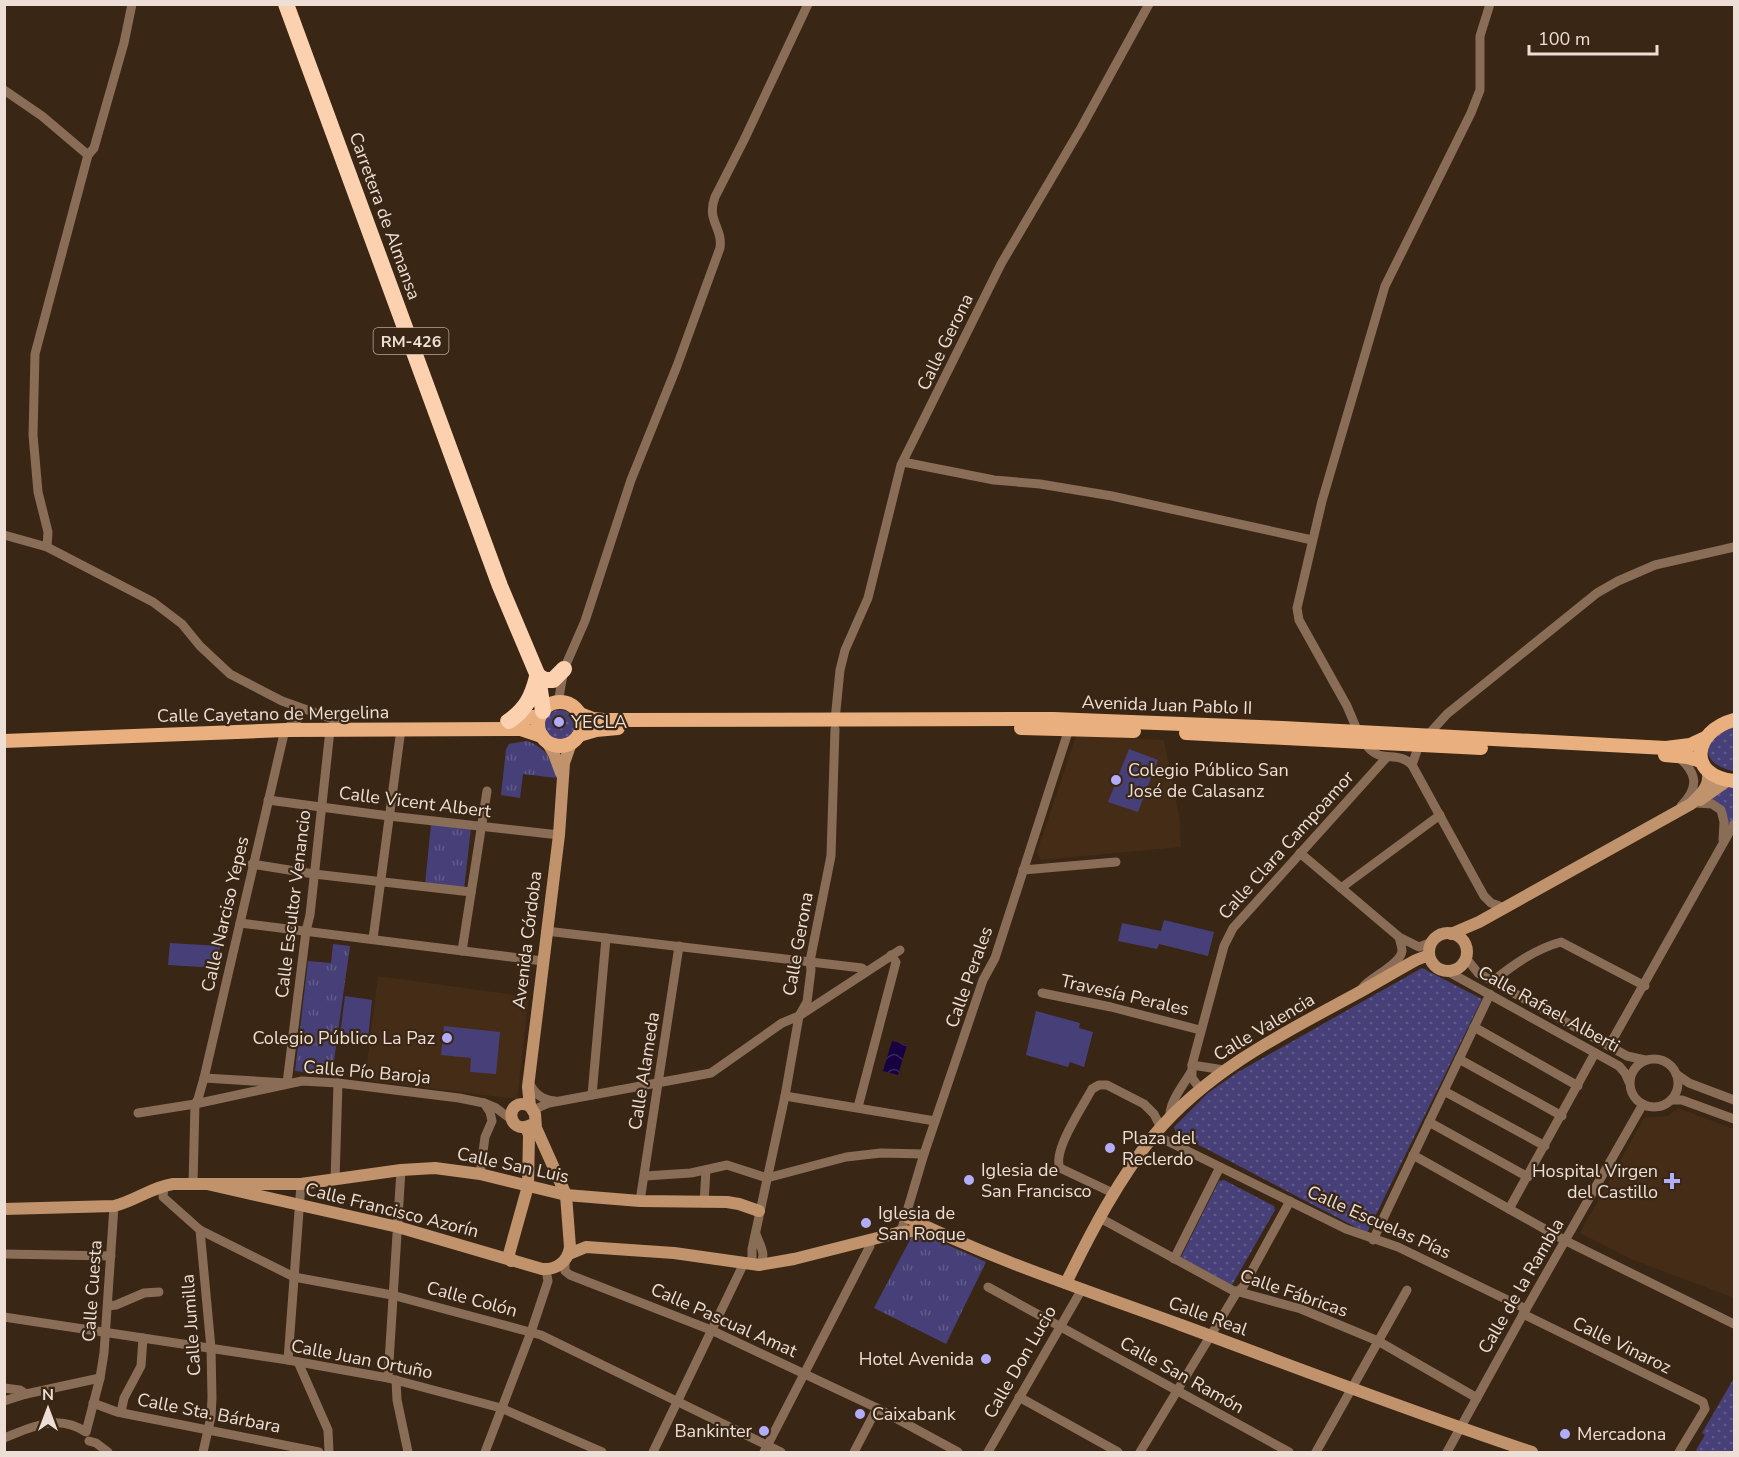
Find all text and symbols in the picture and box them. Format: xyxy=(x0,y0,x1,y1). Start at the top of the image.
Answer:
scale bar xyxy=(1529,18,1656,56)
text: 100 m xyxy=(1538,27,1590,51)
street label: Carretera de Almansa xyxy=(344,129,426,303)
street label: Calle Gerona xyxy=(911,290,979,394)
road number: RM-426 xyxy=(374,328,448,354)
street label: Avenida Juan Pablo II xyxy=(1081,690,1253,720)
street label: Calle Cayetano de Mergelina xyxy=(157,700,389,728)
place label: YECLA xyxy=(570,710,627,734)
marker: YECLA xyxy=(552,715,566,729)
place label: Colegio Público San José de Calasanz xyxy=(1127,758,1289,803)
street label: Calle Clara Campoamor xyxy=(1213,765,1360,924)
marker: Colegio Público San José de Calasanz xyxy=(1109,773,1123,787)
street label: Calle Vicent Albert xyxy=(337,781,493,823)
street label: Calle Escultor Venancio xyxy=(270,809,316,999)
street label: Calle Narciso Yepes xyxy=(195,834,255,994)
street label: Avenida Córdoba xyxy=(507,870,547,1010)
street label: Calle Gerona xyxy=(777,890,819,998)
street label: Calle Perales xyxy=(940,923,998,1031)
street label: Calle Rafael Alberti xyxy=(1474,960,1624,1058)
street label: Travesía Perales xyxy=(1059,969,1191,1021)
street label: Calle Valencia xyxy=(1209,987,1319,1067)
street label: Calle Alameda xyxy=(623,1010,665,1132)
place label: Colegio Público La Paz xyxy=(252,1026,435,1050)
marker: Colegio Público La Paz xyxy=(440,1031,454,1045)
street label: Calle Pío Baroja xyxy=(302,1054,432,1090)
place label: Plaza del Reclerdo xyxy=(1122,1126,1197,1171)
street label: Calle San Luis xyxy=(455,1141,571,1189)
marker: Plaza del Reclerdo xyxy=(1103,1141,1117,1155)
place label: Iglesia de San Francisco xyxy=(981,1158,1092,1203)
place label: Hospital Virgen del Castillo xyxy=(1532,1159,1658,1204)
marker: Hospital Virgen del Castillo xyxy=(1663,1172,1681,1190)
marker: Iglesia de San Francisco xyxy=(962,1173,976,1187)
street label: Calle Francisco Azorín xyxy=(303,1177,481,1243)
street label: Calle Escuelas Pías xyxy=(1303,1179,1455,1265)
place label: Iglesia de San Roque xyxy=(878,1201,965,1246)
street label: Calle de la Rambla xyxy=(1472,1214,1570,1358)
marker: Iglesia de San Roque xyxy=(859,1216,873,1230)
street label: Calle Cuesta xyxy=(76,1239,108,1343)
street label: Calle Fábricas xyxy=(1237,1263,1351,1323)
street label: Calle Jumilla xyxy=(175,1273,207,1377)
street label: Calle Colón xyxy=(424,1275,520,1323)
street label: Calle Pascual Amat xyxy=(647,1277,801,1363)
street label: Calle Real xyxy=(1165,1291,1251,1342)
street label: Calle Don Lucio xyxy=(978,1301,1062,1423)
street label: Calle Vinaroz xyxy=(1569,1311,1675,1379)
street label: Calle San Ramón xyxy=(1115,1331,1249,1419)
street label: Calle Juan Ortuño xyxy=(289,1334,435,1384)
place label: Hotel Avenida xyxy=(859,1347,974,1371)
marker: Hotel Avenida xyxy=(979,1352,993,1366)
north arrow xyxy=(18,1379,78,1439)
text: N xyxy=(42,1384,54,1406)
street label: Calle Sta. Bárbara xyxy=(135,1387,283,1439)
place label: Caixabank xyxy=(872,1402,957,1426)
marker: Caixabank xyxy=(853,1407,867,1421)
place label: Bankinter xyxy=(674,1419,753,1443)
place label: Mercadona xyxy=(1577,1422,1666,1446)
marker: Bankinter xyxy=(757,1424,771,1438)
marker: Mercadona xyxy=(1558,1427,1572,1441)

